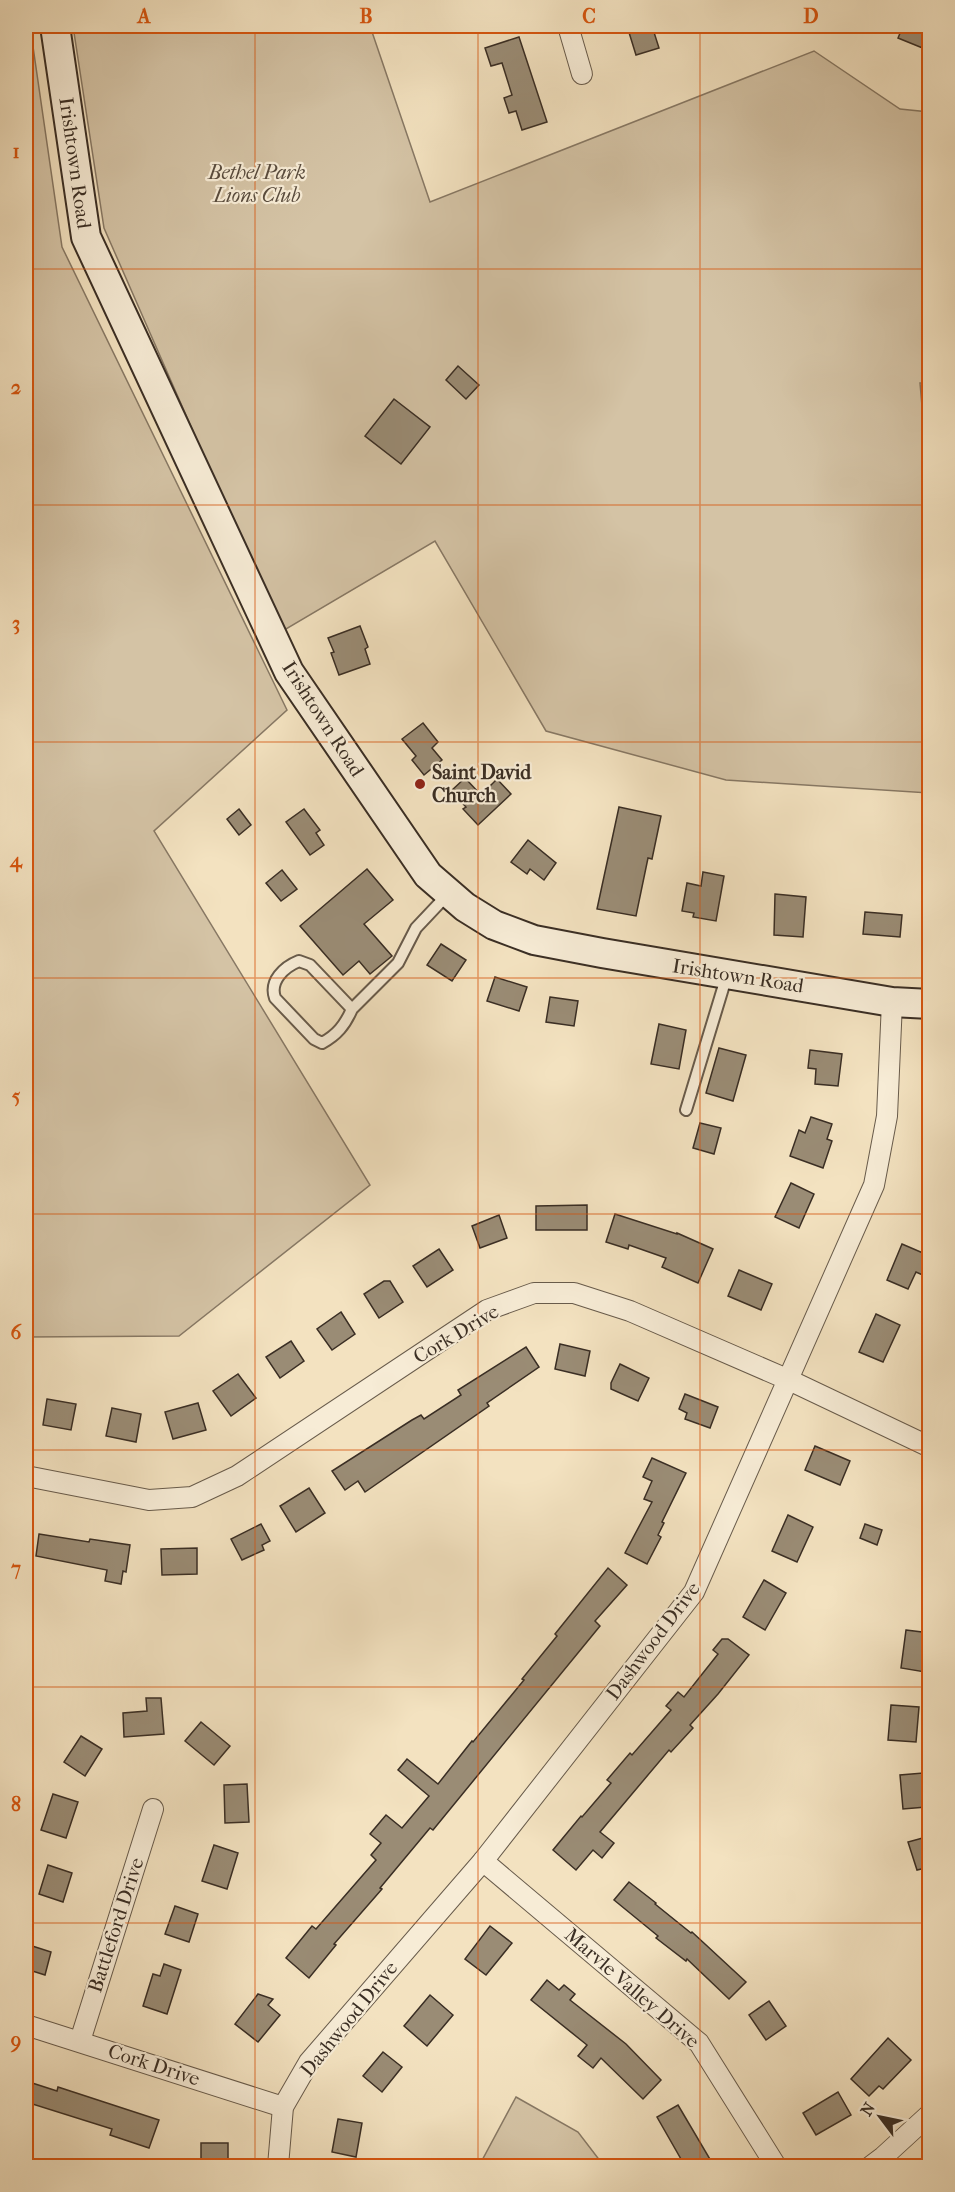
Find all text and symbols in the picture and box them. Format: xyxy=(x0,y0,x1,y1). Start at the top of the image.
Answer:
text: A xyxy=(136,5,152,28)
text: B xyxy=(359,5,373,28)
text: C xyxy=(582,5,596,28)
text: D xyxy=(803,5,819,28)
street label: Irishtown Road xyxy=(54,96,96,231)
text: 1 xyxy=(12,140,20,163)
park label: Bethel Park Lions Club xyxy=(207,161,306,207)
text: 2 xyxy=(11,376,21,399)
text: 3 xyxy=(12,612,20,635)
street label: Irishtown Road xyxy=(277,657,369,782)
place label: Saint David Church xyxy=(432,761,532,807)
marker: Saint David Church xyxy=(413,777,427,791)
text: 4 xyxy=(9,849,23,873)
street label: Irishtown Road xyxy=(671,954,806,998)
text: 5 xyxy=(12,1085,21,1108)
street label: Cork Drive xyxy=(409,1300,503,1368)
text: 6 xyxy=(11,1321,23,1344)
text: 7 xyxy=(10,1557,21,1580)
street label: Dashwood Drive xyxy=(601,1578,705,1704)
text: 8 xyxy=(11,1793,21,1816)
street label: Battleford Drive xyxy=(83,1855,149,1995)
street label: Marvle Valley Drive xyxy=(560,1923,704,2053)
street label: Dashwood Drive xyxy=(296,1957,403,2081)
text: 9 xyxy=(10,2030,21,2053)
street label: Cork Drive xyxy=(105,2039,203,2091)
north arrow xyxy=(850,2087,910,2147)
text: N xyxy=(856,2098,879,2119)

